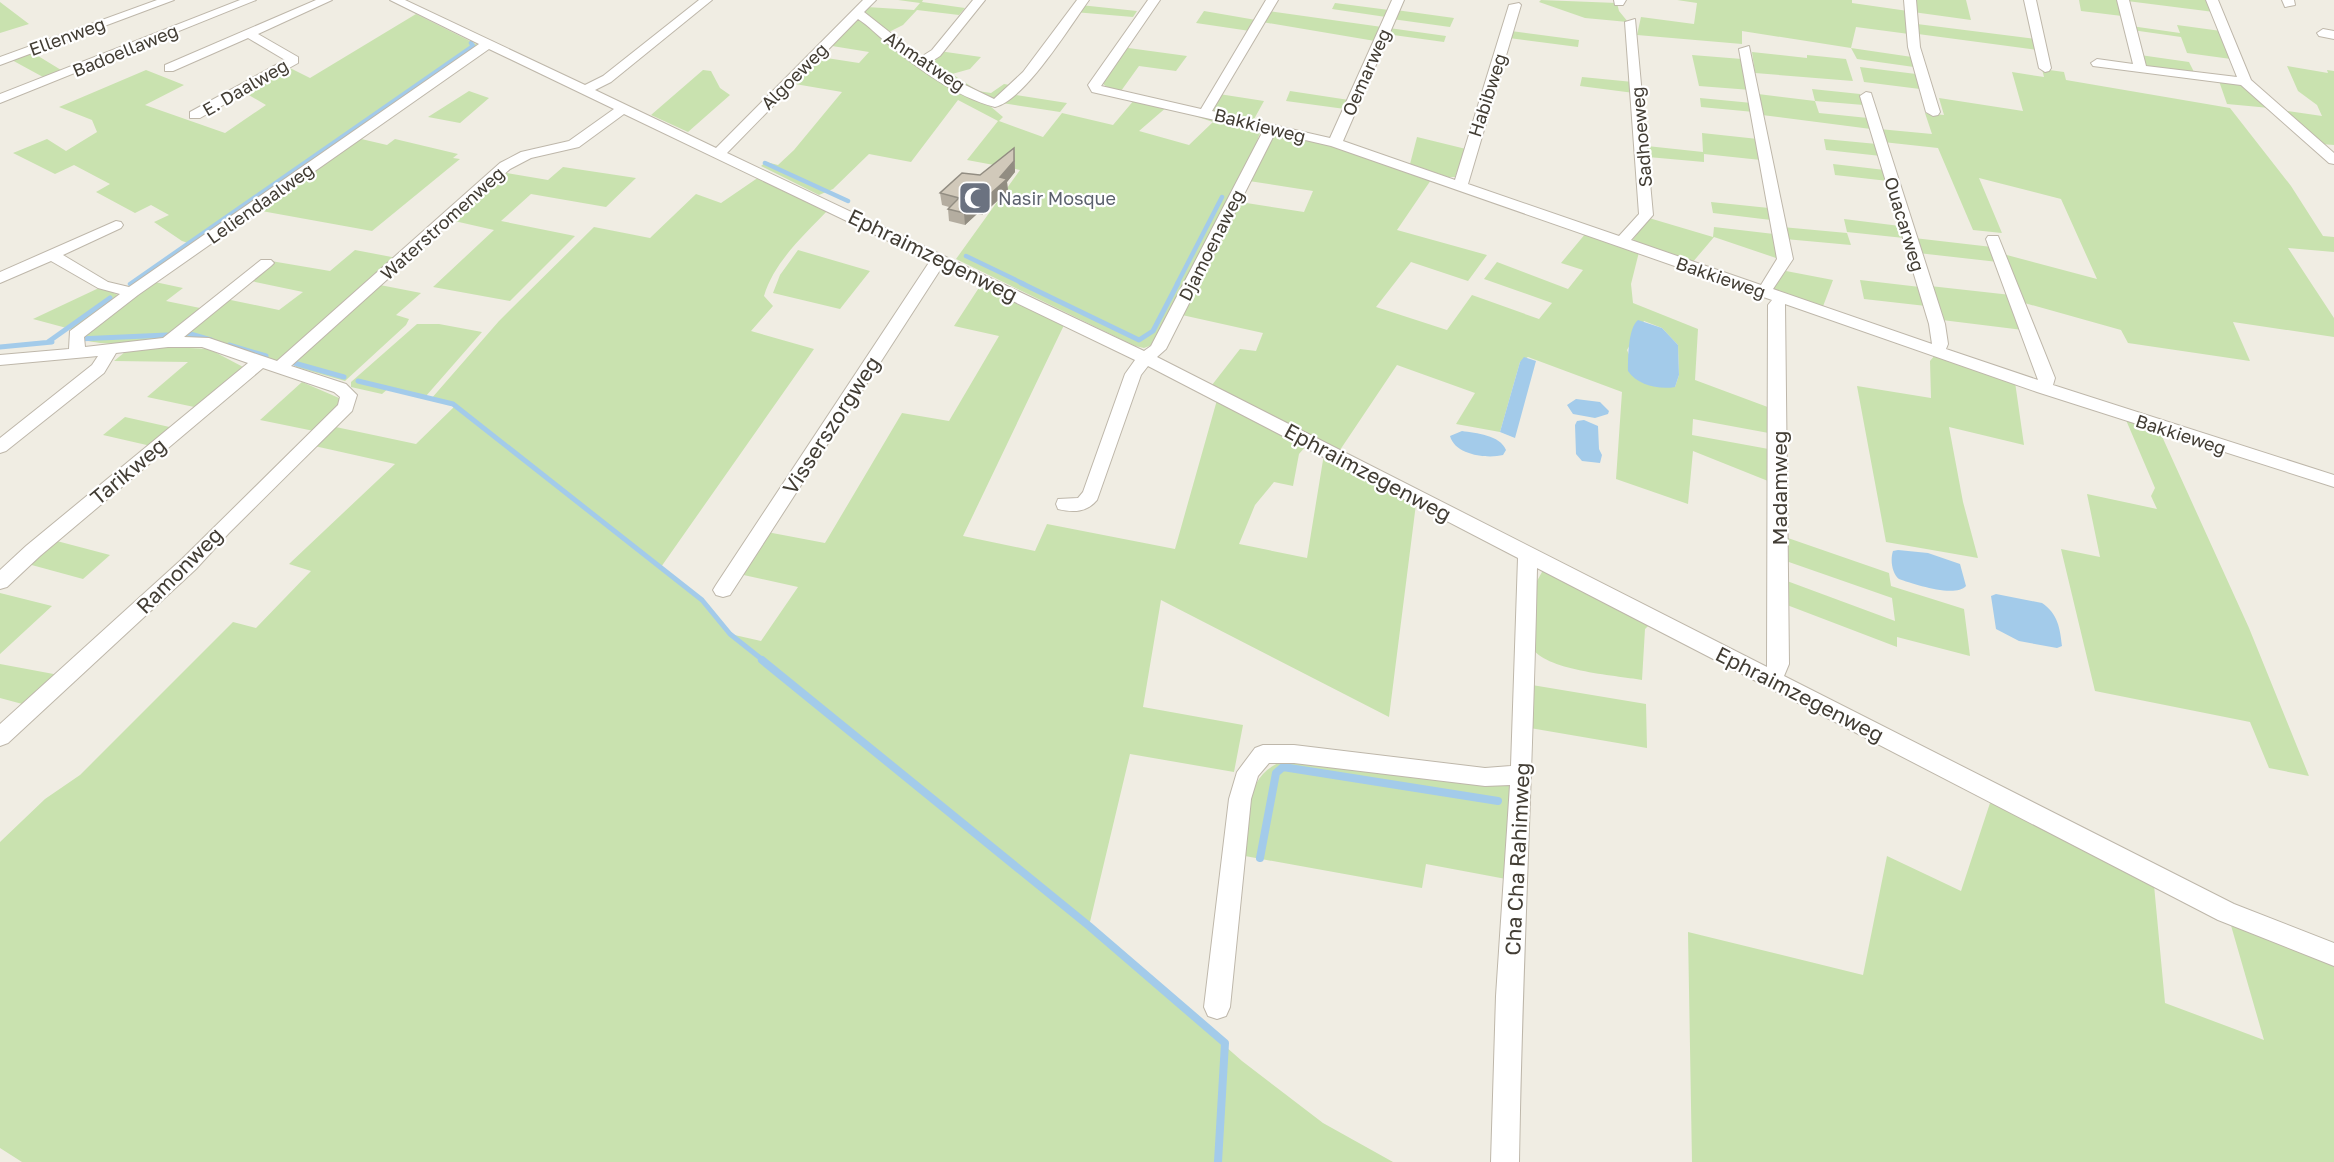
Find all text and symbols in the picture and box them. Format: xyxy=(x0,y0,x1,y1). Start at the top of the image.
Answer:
street label: Ellenweg xyxy=(26,12,108,60)
street label: Badoellaweg xyxy=(69,19,181,81)
street label: Oemarweg xyxy=(1337,25,1395,119)
street label: Ahmatweg xyxy=(881,26,969,96)
street label: Algoeweg xyxy=(756,38,832,114)
street label: Habibweg xyxy=(1463,50,1511,140)
street label: E. Daalweg xyxy=(198,54,292,120)
street label: Sadhoeweg xyxy=(1626,86,1656,188)
street label: Bakkieweg xyxy=(1212,103,1308,147)
street label: Leliendaalweg xyxy=(202,158,318,248)
street label: Waterstromenweg xyxy=(376,162,508,284)
street label: Ouacarweg xyxy=(1880,174,1930,274)
mosque icon: Nasir Mosque xyxy=(957,180,993,216)
street label: Djamoenaweg xyxy=(1174,186,1248,304)
place label: Nasir Mosque xyxy=(998,187,1116,209)
street label: Ephraimzegenweg xyxy=(844,203,1022,307)
street label: Bakkieweg xyxy=(1673,251,1769,303)
street label: Visserszorgweg xyxy=(777,351,885,499)
street label: Bakkieweg xyxy=(2133,409,2229,459)
street label: Ephraimzegenweg xyxy=(1280,417,1456,527)
street label: Madamweg xyxy=(1766,431,1792,545)
street label: Tarikweg xyxy=(85,432,171,510)
street label: Ramonweg xyxy=(130,521,228,619)
street label: Ephraimzegenweg xyxy=(1712,640,1888,748)
street label: Cha Cha Rahimweg xyxy=(1499,762,1535,956)

